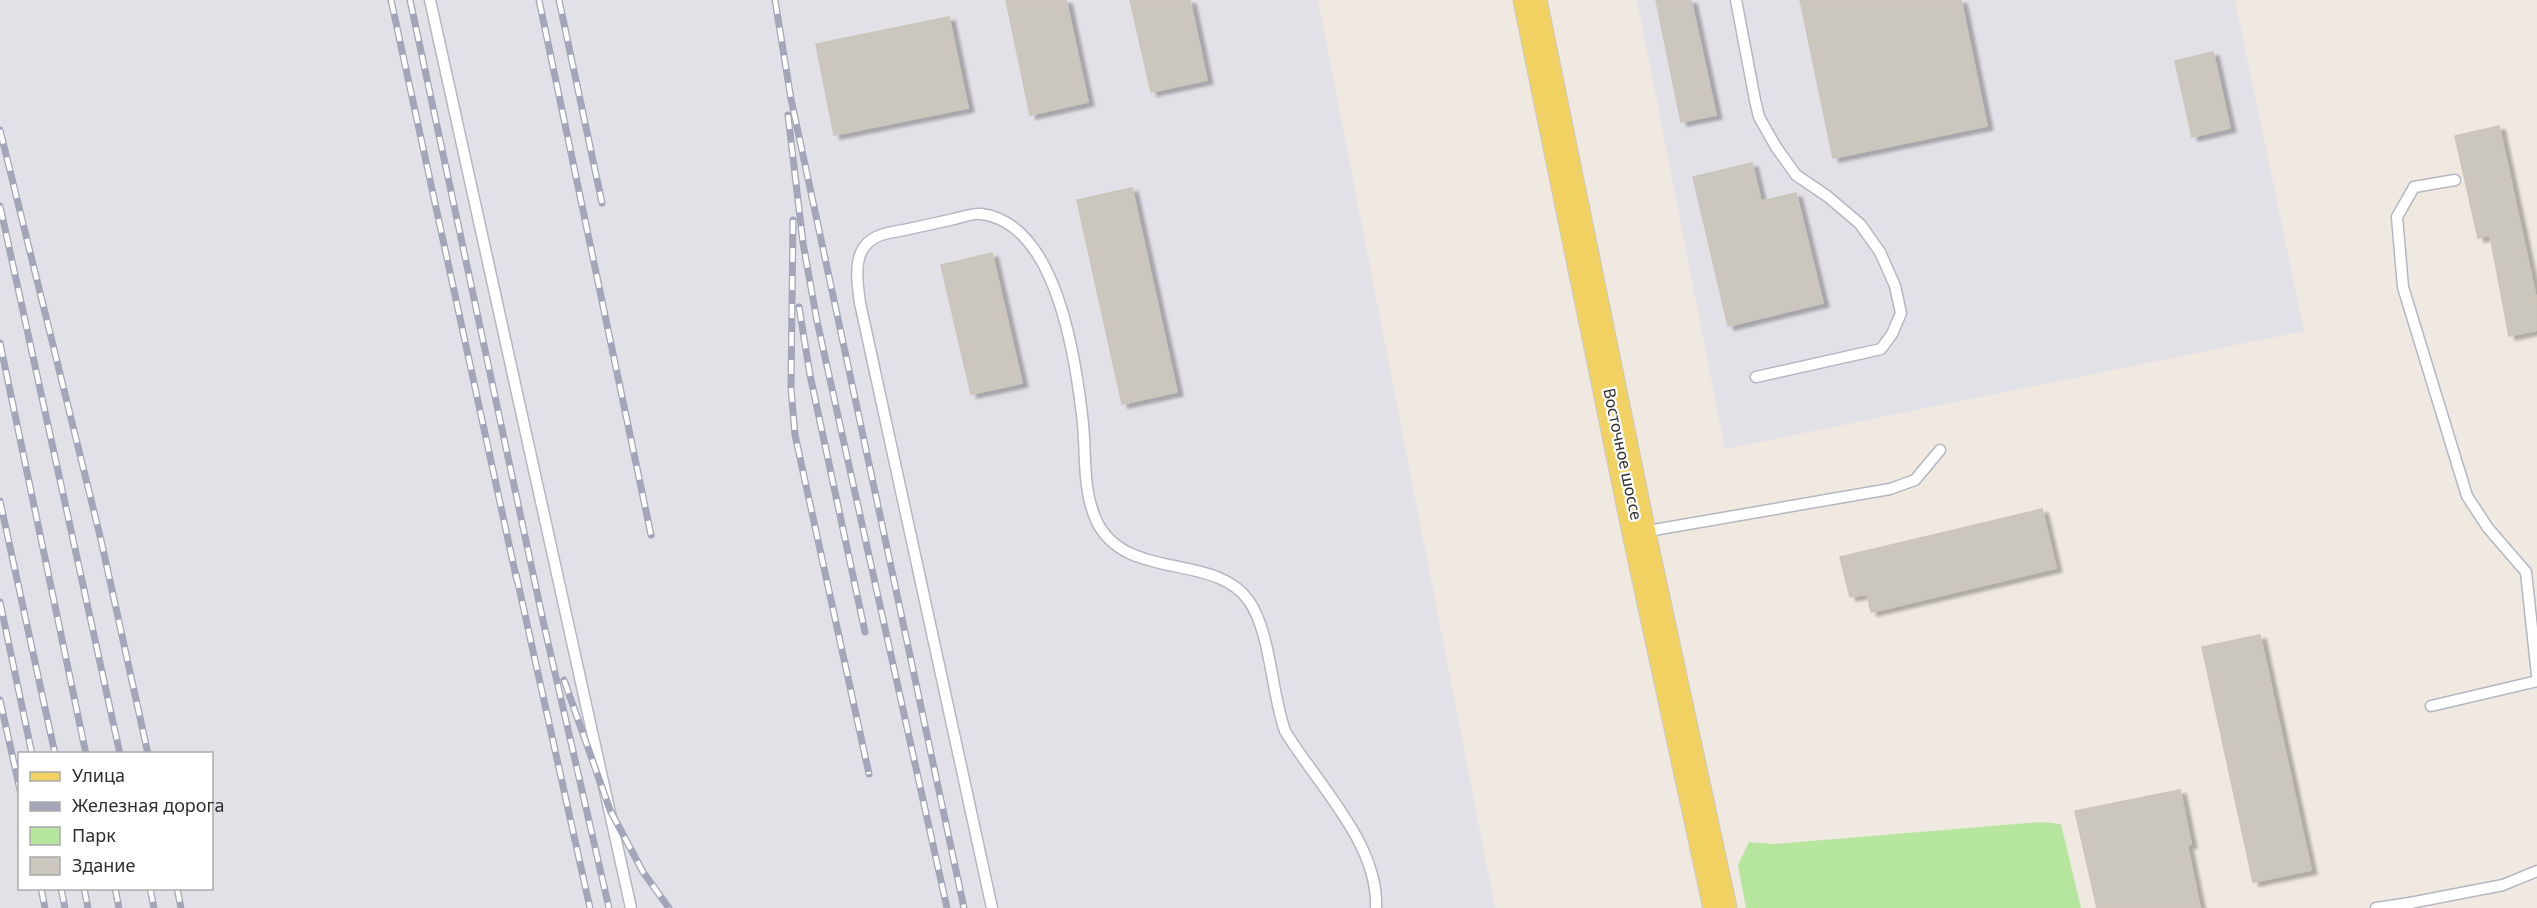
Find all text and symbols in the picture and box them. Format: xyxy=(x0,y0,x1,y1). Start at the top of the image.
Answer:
street label: Восточное шоссе xyxy=(1598,386,1648,522)
legend xyxy=(18,752,213,890)
text: Улица xyxy=(72,763,125,787)
text: Железная дорога xyxy=(72,793,224,817)
text: Парк xyxy=(72,823,116,847)
text: Здание xyxy=(72,853,136,877)

